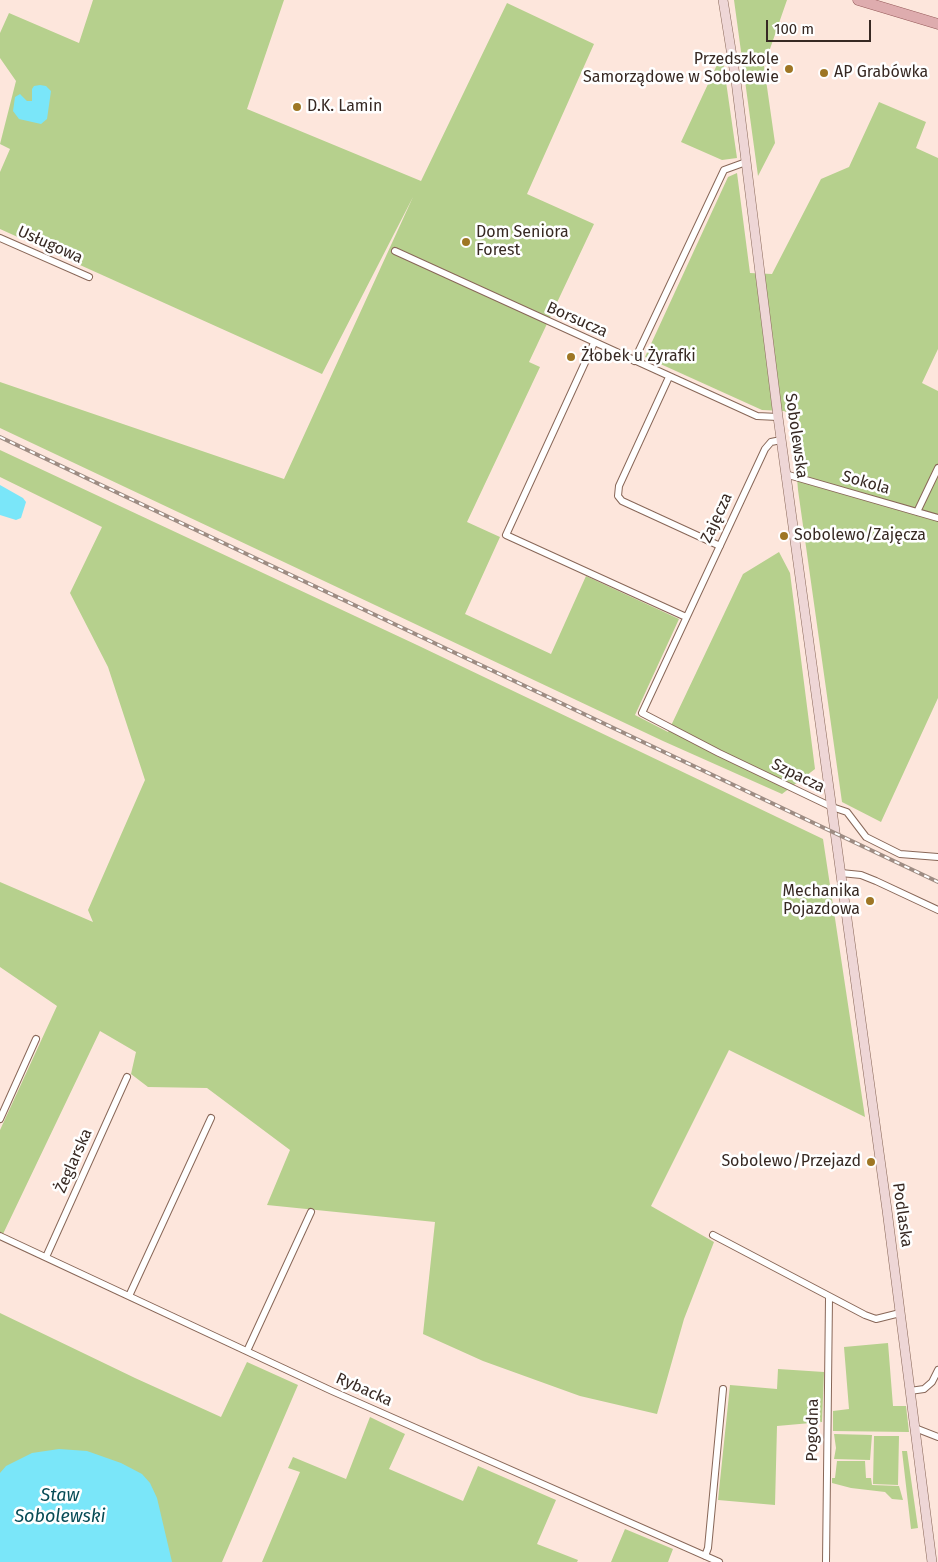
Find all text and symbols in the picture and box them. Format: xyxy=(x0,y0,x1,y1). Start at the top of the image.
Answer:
scale bar xyxy=(768,10,873,42)
text: 100 m xyxy=(774,20,814,38)
place label: Przedszkole Samorządowe w Sobolewie xyxy=(583,50,779,88)
marker: Przedszkole Samorządowe w Sobolewie xyxy=(783,63,795,75)
place label: AP Grabówka xyxy=(834,63,928,83)
marker: AP Grabówka xyxy=(818,67,830,79)
place label: D.K. Lamin xyxy=(307,97,382,117)
marker: D.K. Lamin xyxy=(291,101,303,113)
street label: Usługowa xyxy=(14,222,86,268)
place label: Dom Seniora Forest xyxy=(476,223,569,261)
marker: Dom Seniora Forest xyxy=(460,236,472,248)
street label: Borsucza xyxy=(543,298,611,342)
place label: Żłobek u Żyrafki xyxy=(581,347,696,367)
marker: Żłobek u Żyrafki xyxy=(565,351,577,363)
street label: Sobolewska xyxy=(781,392,811,480)
street label: Sokola xyxy=(840,467,892,499)
street label: Zajęcza xyxy=(697,490,737,546)
place label: Sobolewo/Zajęcza xyxy=(794,526,926,546)
marker: Sobolewo/Zajęcza xyxy=(778,530,790,542)
street label: Szpacza xyxy=(768,755,828,797)
place label: Mechanika Pojazdowa xyxy=(783,882,860,920)
marker: Mechanika Pojazdowa xyxy=(864,895,876,907)
street label: Żeglarska xyxy=(51,1126,97,1196)
place label: Sobolewo/Przejazd xyxy=(721,1152,861,1172)
marker: Sobolewo/Przejazd xyxy=(865,1156,877,1168)
street label: Podlaska xyxy=(888,1181,916,1249)
street label: Rybacka xyxy=(333,1369,395,1411)
street label: Pogodna xyxy=(803,1398,823,1462)
water label: Staw Sobolewski xyxy=(14,1485,106,1528)

